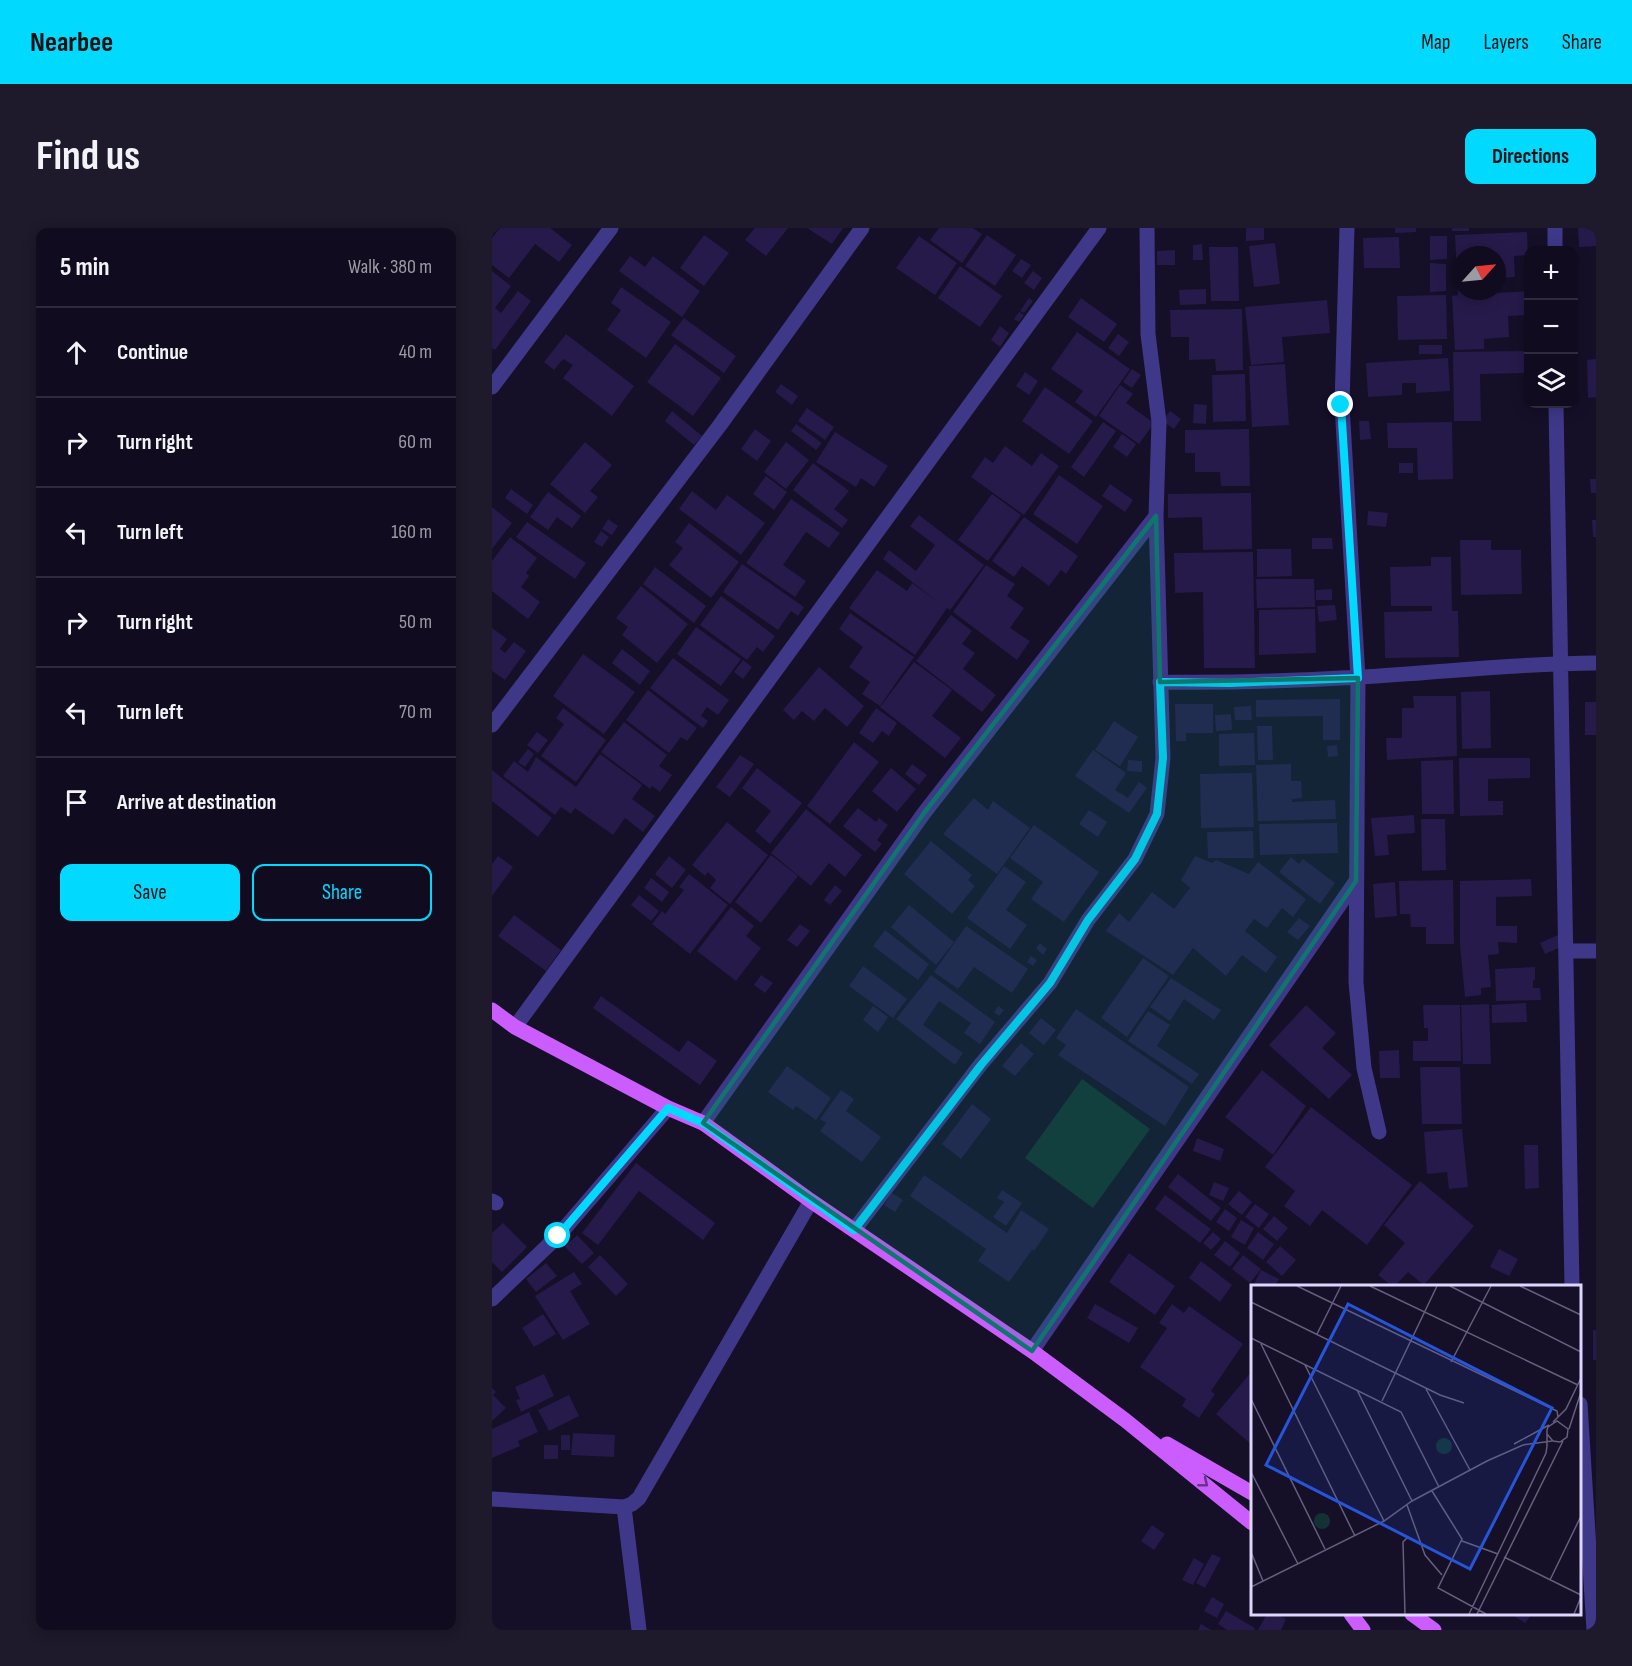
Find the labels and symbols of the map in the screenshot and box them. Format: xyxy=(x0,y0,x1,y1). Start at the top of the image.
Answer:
north arrow xyxy=(1452,246,1506,300)
route end xyxy=(1327,391,1353,417)
route start xyxy=(544,1222,570,1248)
inset map xyxy=(1251,1285,1581,1615)
one-way arrow xyxy=(1197,1476,1208,1487)

